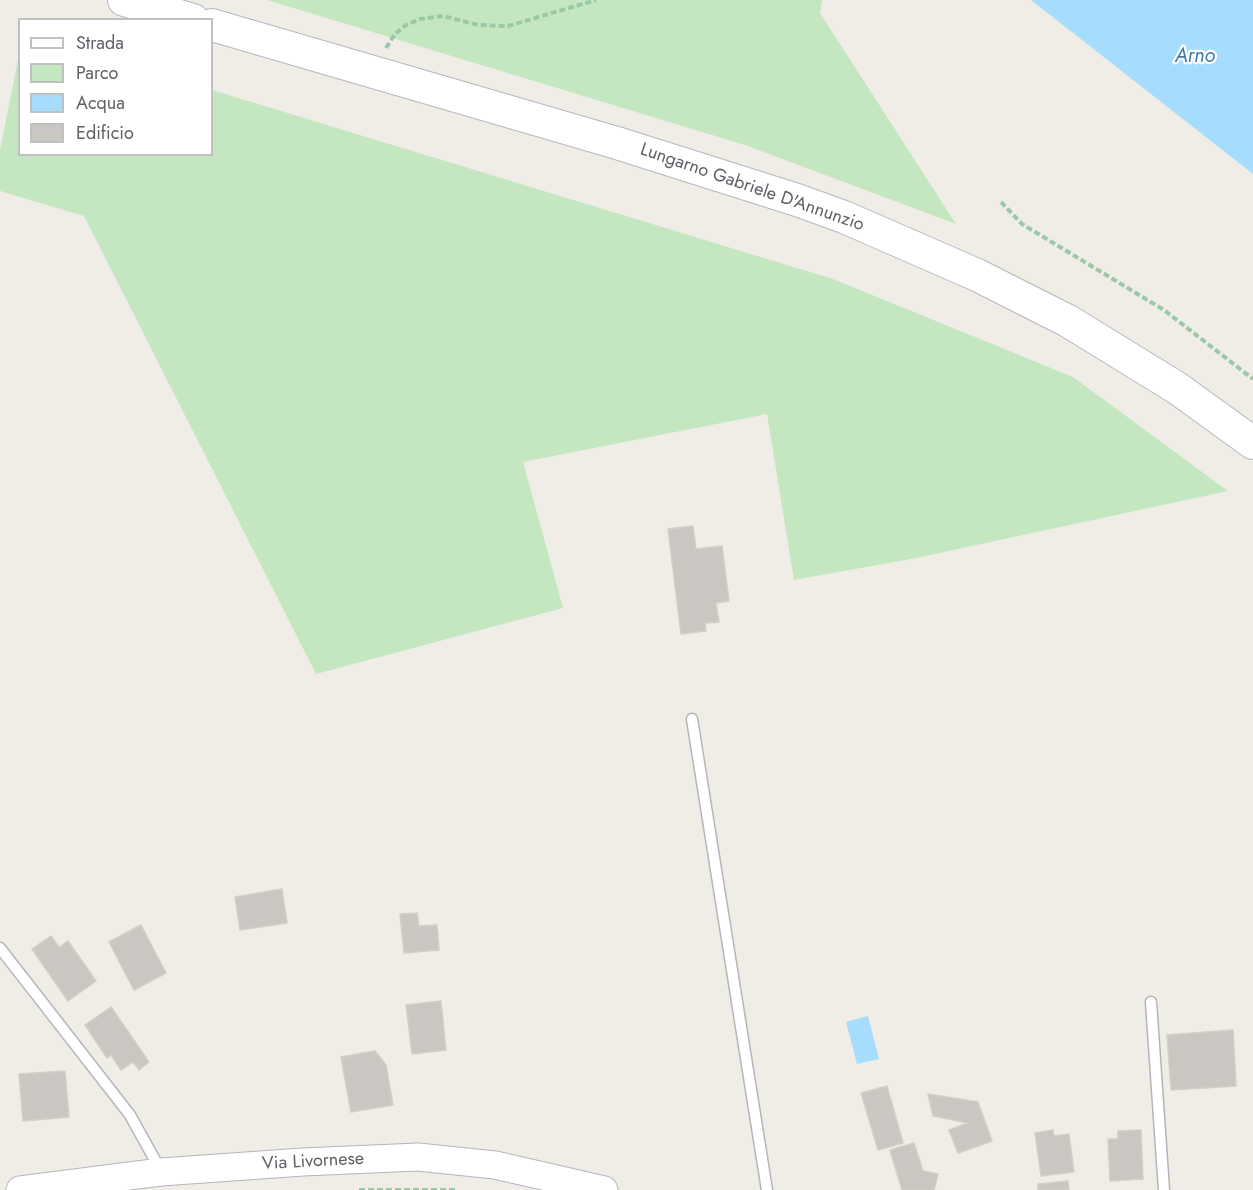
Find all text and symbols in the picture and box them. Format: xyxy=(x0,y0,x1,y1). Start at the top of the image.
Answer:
legend xyxy=(18,18,213,156)
text: Strada xyxy=(76,30,124,56)
water label: Arno xyxy=(1175,45,1215,69)
text: Parco xyxy=(76,60,118,86)
text: Acqua xyxy=(76,90,125,116)
text: Edificio xyxy=(76,120,134,146)
street label: Lungarno Gabriele D'Annunzio xyxy=(637,139,867,237)
street label: Via Livornese xyxy=(261,1149,365,1175)

